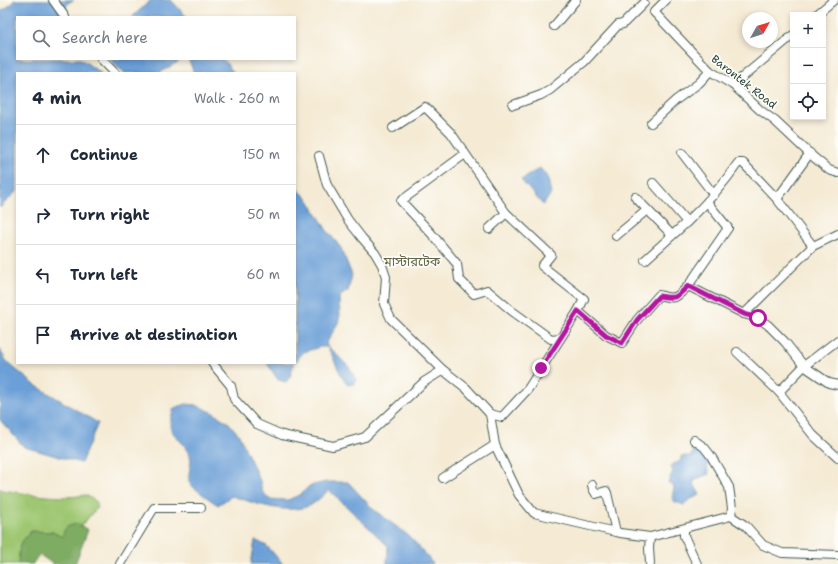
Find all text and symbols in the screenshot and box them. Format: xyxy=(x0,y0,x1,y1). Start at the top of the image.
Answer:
north arrow xyxy=(742,12,778,48)
map controls xyxy=(790,12,826,120)
button: + xyxy=(790,12,826,48)
search box xyxy=(16,16,296,60)
icon: search xyxy=(30,27,52,49)
text: Search here xyxy=(62,28,148,48)
button: − xyxy=(790,48,826,84)
street label: Barontek Road xyxy=(708,52,780,112)
button: locate xyxy=(790,84,826,120)
text: 4 min xyxy=(32,87,82,109)
text: Walk · 260 m xyxy=(194,90,280,107)
icon: ahead xyxy=(32,144,54,166)
text: Continue xyxy=(70,145,138,165)
text: 150 m xyxy=(242,146,280,163)
icon: right xyxy=(32,204,54,226)
text: Turn right xyxy=(70,205,150,225)
text: 50 m xyxy=(247,206,280,223)
district label: মাস্টারটেক xyxy=(383,253,441,270)
icon: left xyxy=(32,264,54,286)
text: Turn left xyxy=(70,265,138,285)
text: 60 m xyxy=(247,266,280,283)
route start xyxy=(749,309,767,327)
icon: arrive xyxy=(32,324,54,346)
text: Arrive at destination xyxy=(70,325,238,345)
route end xyxy=(532,359,550,377)

